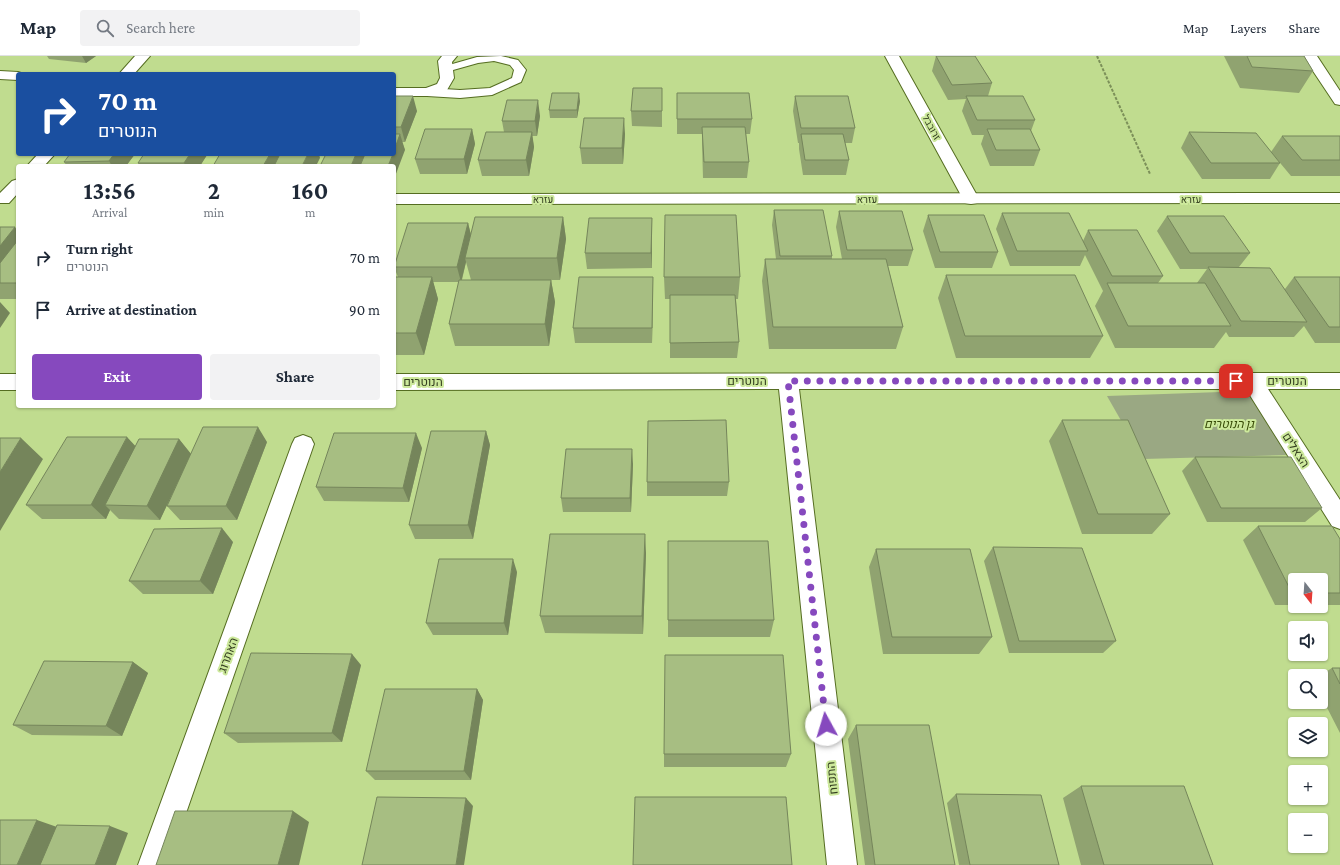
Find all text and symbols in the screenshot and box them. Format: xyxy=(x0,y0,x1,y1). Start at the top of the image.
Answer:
search box xyxy=(80,10,360,46)
text: Map xyxy=(20,17,56,38)
icon: search xyxy=(94,17,116,39)
text: Search here xyxy=(126,20,195,36)
text: Map xyxy=(1183,20,1208,36)
text: Layers xyxy=(1230,20,1267,36)
text: Share xyxy=(1289,20,1320,36)
text: 70 m xyxy=(98,85,157,116)
icon: right xyxy=(32,88,84,140)
street label: זרובבל xyxy=(920,113,943,142)
text: הנוטרים xyxy=(98,121,157,141)
text: 13:56 xyxy=(84,177,136,204)
text: 2 xyxy=(208,177,220,204)
text: 160 xyxy=(292,177,328,204)
street label: עזרא xyxy=(533,194,553,205)
street label: עזרא xyxy=(857,194,877,205)
street label: עזרא xyxy=(1181,194,1201,205)
text: Arrival xyxy=(92,205,127,220)
text: min xyxy=(203,205,224,220)
text: m xyxy=(305,205,315,220)
text: Turn right xyxy=(66,241,133,257)
icon: right xyxy=(32,247,54,269)
text: 70 m xyxy=(350,250,380,266)
text: הנוטרים xyxy=(66,259,109,274)
icon: arrive xyxy=(32,299,54,321)
text: Arrive at destination xyxy=(66,302,197,318)
text: 90 m xyxy=(349,302,380,318)
button: Exit xyxy=(32,354,202,400)
button: Share xyxy=(210,354,380,400)
pin xyxy=(1219,364,1253,398)
icon: arrive xyxy=(1225,370,1247,392)
street label: הנוטרים xyxy=(727,374,767,388)
street label: הנוטרים xyxy=(1267,374,1307,388)
street label: הנוטרים xyxy=(403,375,443,389)
park label: גן הנוטרים xyxy=(1204,417,1255,431)
street label: הצאלים xyxy=(1280,430,1312,470)
north arrow xyxy=(1288,573,1328,613)
map controls xyxy=(1288,573,1328,853)
button: sound xyxy=(1288,621,1328,661)
street label: האתרוג xyxy=(215,636,241,674)
button: search xyxy=(1288,669,1328,709)
position arrow xyxy=(805,704,847,746)
button: layers xyxy=(1288,717,1328,757)
street label: התפוח xyxy=(823,761,841,795)
button: + xyxy=(1288,765,1328,805)
button: − xyxy=(1288,813,1328,853)

